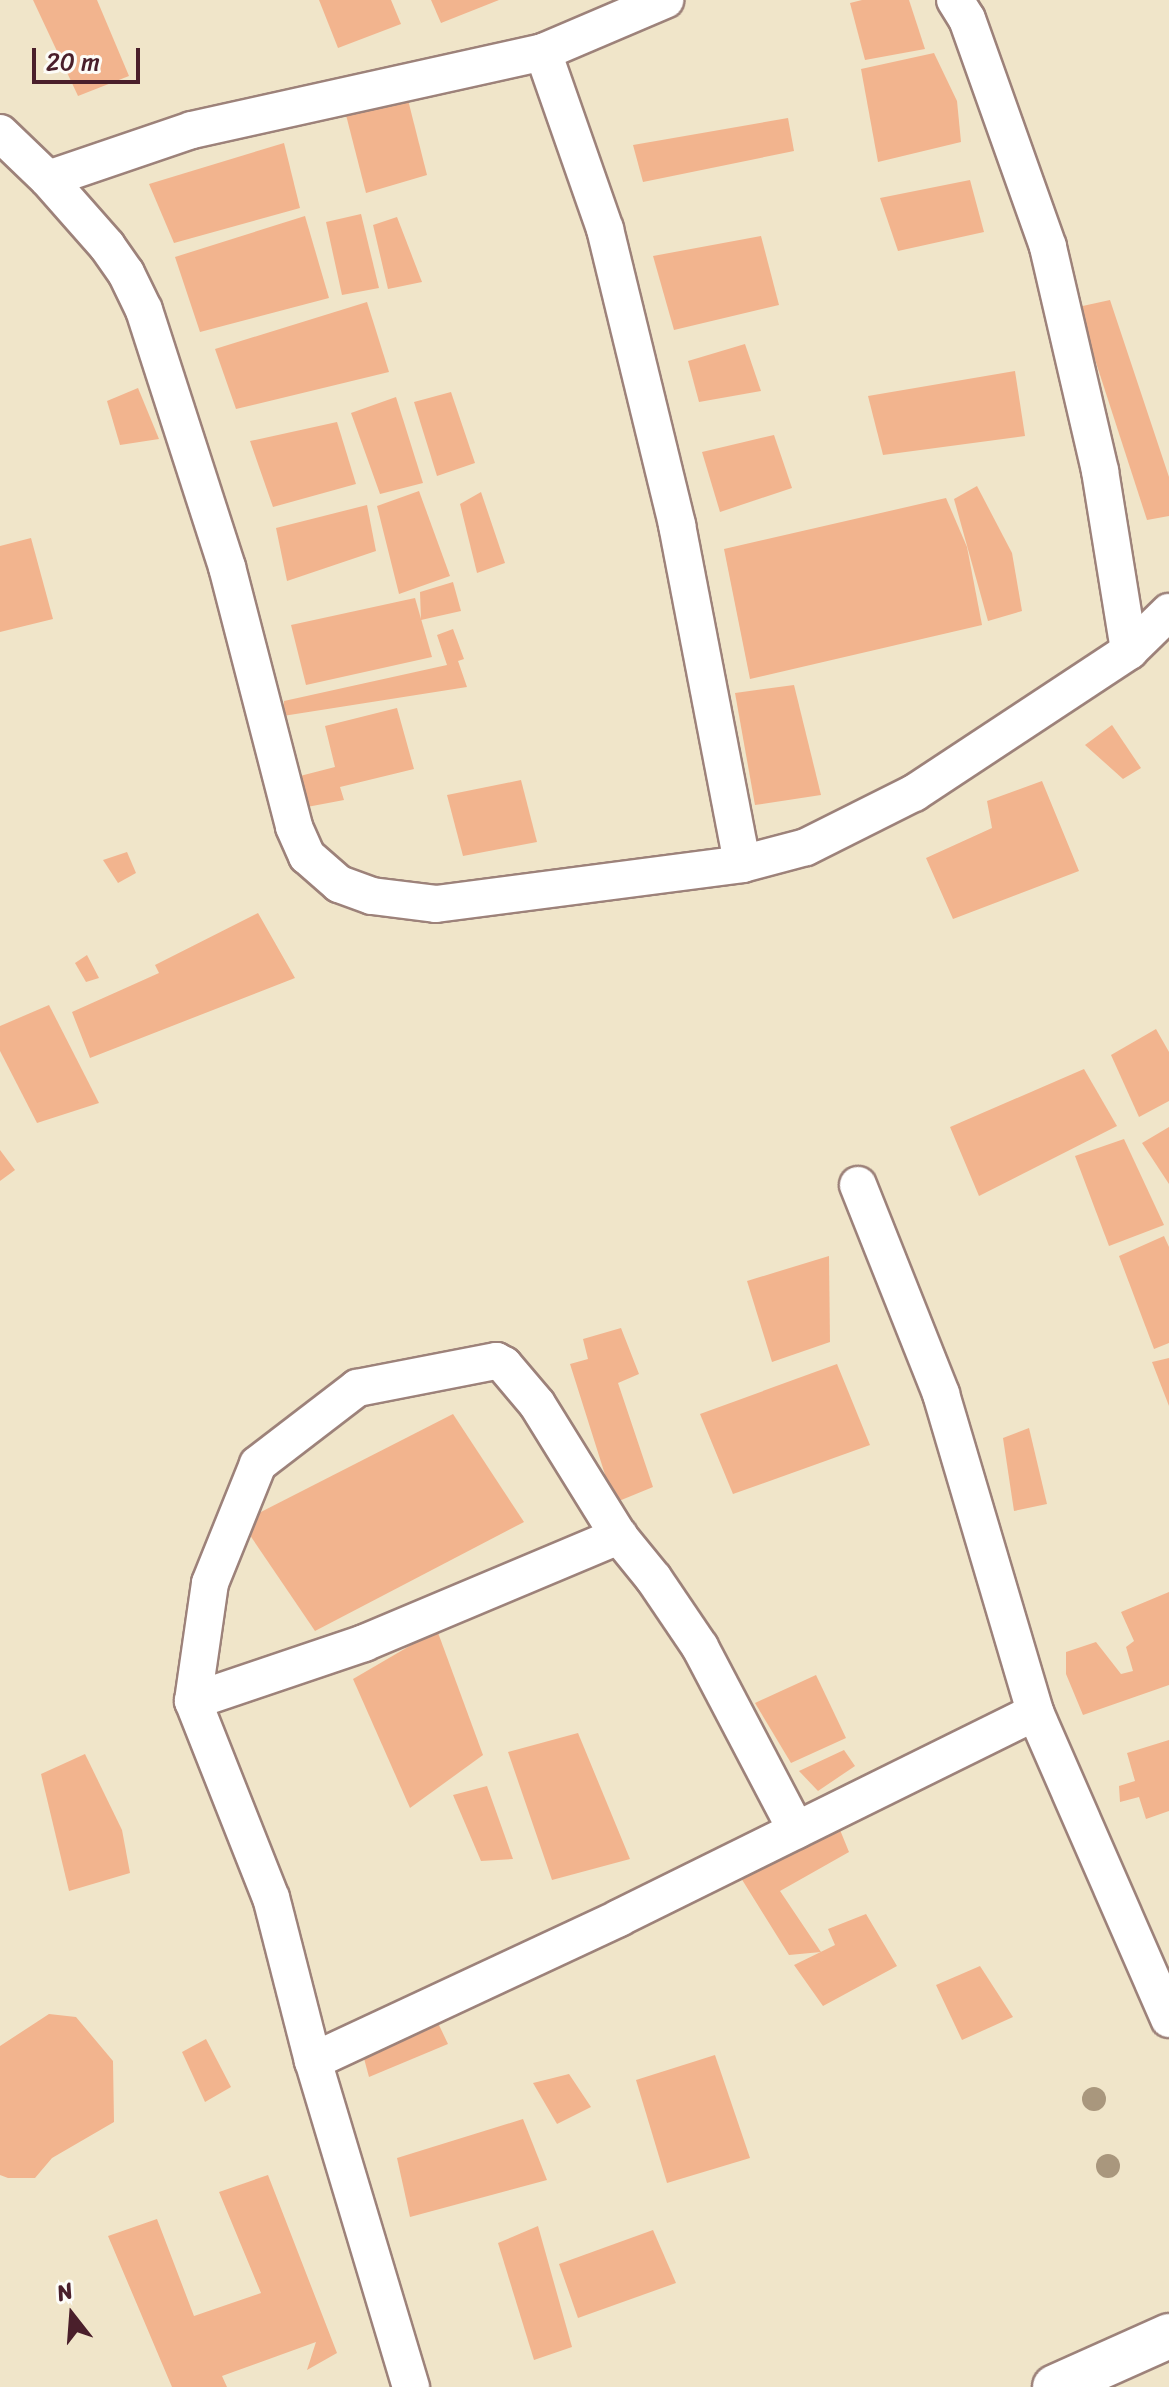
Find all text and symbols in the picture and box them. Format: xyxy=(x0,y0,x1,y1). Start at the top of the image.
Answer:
scale bar xyxy=(36,32,144,82)
text: 20 m xyxy=(46,41,100,83)
text: N xyxy=(52,2271,78,2312)
north arrow xyxy=(32,2275,112,2355)

